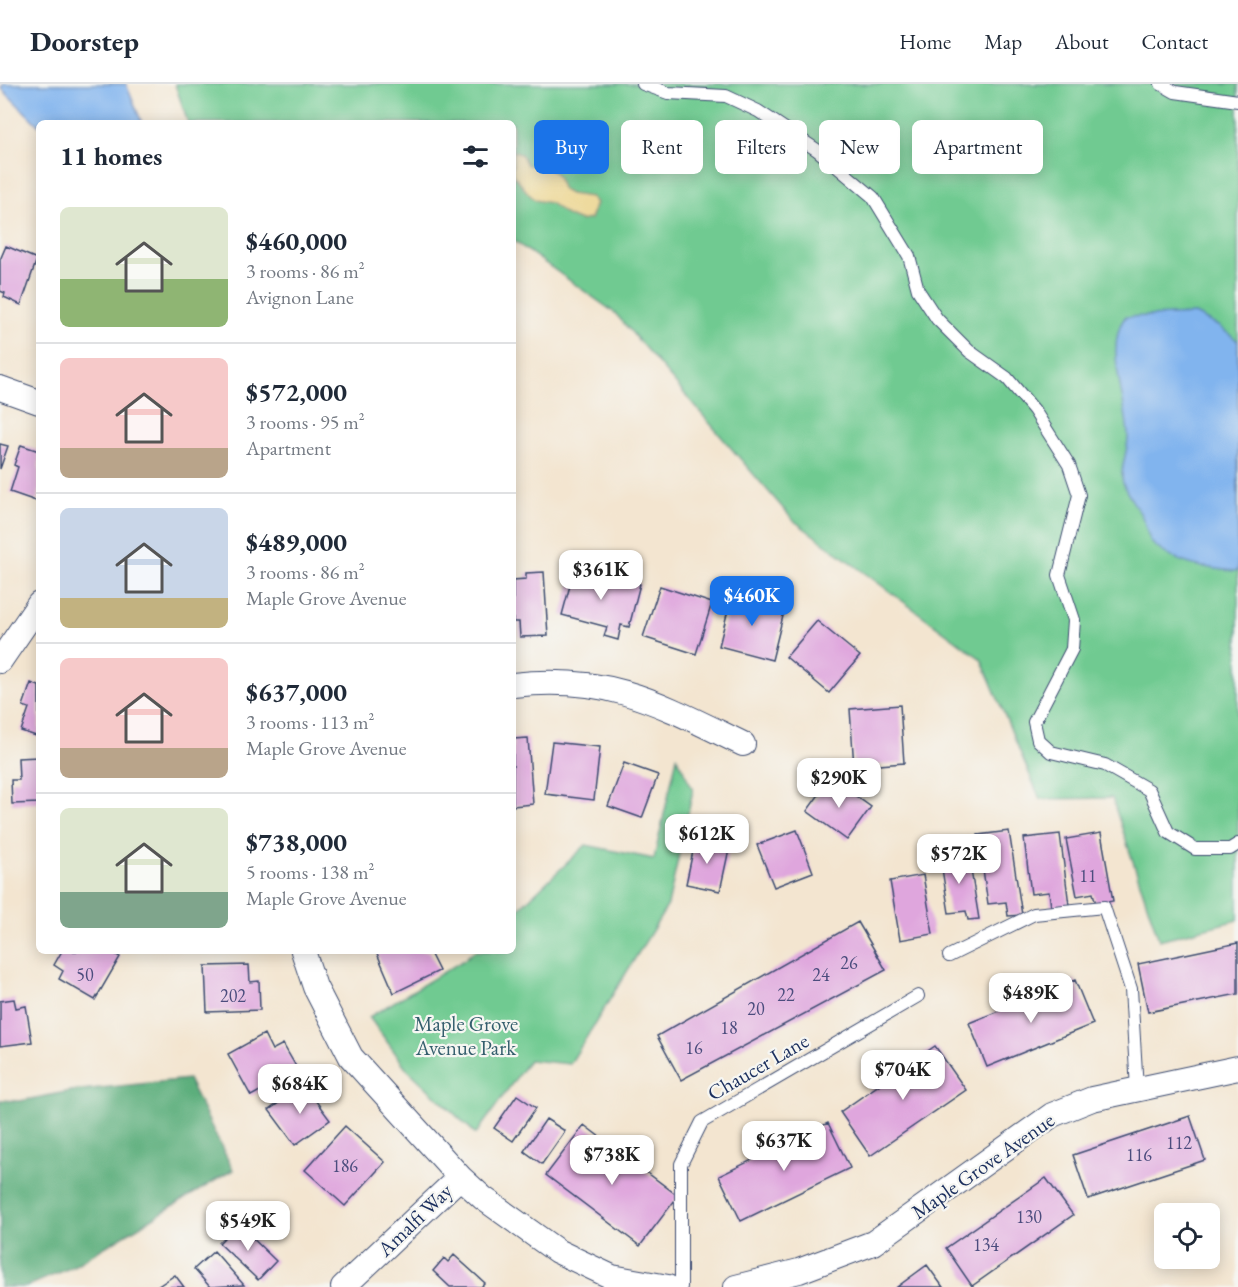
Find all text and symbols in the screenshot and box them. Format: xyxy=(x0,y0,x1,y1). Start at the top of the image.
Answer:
text: Doorstep xyxy=(30,23,139,59)
text: Home xyxy=(899,28,951,55)
text: Map xyxy=(984,28,1022,55)
text: About xyxy=(1055,28,1108,55)
text: Contact xyxy=(1141,28,1208,55)
chip: Buy xyxy=(534,120,609,174)
chip: Rent xyxy=(621,120,703,174)
chip: Filters xyxy=(715,120,807,174)
chip: New xyxy=(819,120,900,174)
chip: Apartment xyxy=(912,120,1043,174)
text: 11 homes xyxy=(60,139,162,173)
icon: filters xyxy=(459,140,492,173)
text: $460,000 xyxy=(246,224,347,258)
icon: home xyxy=(108,231,180,303)
text: 3 rooms · 86 m² xyxy=(246,258,365,284)
text: Avignon Lane xyxy=(246,284,354,310)
text: $572,000 xyxy=(246,375,347,409)
icon: home xyxy=(108,382,180,454)
text: 3 rooms · 95 m² xyxy=(246,409,365,435)
text: Apartment xyxy=(246,435,331,461)
text: $489,000 xyxy=(246,525,347,559)
icon: home xyxy=(108,532,180,604)
pin: $361K xyxy=(559,550,643,601)
text: $361K xyxy=(573,556,629,582)
text: 3 rooms · 86 m² xyxy=(246,559,365,585)
pin: $460K xyxy=(710,576,794,627)
text: $460K xyxy=(724,582,780,608)
text: Maple Grove Avenue xyxy=(246,585,407,611)
text: $637,000 xyxy=(246,675,347,709)
icon: home xyxy=(108,682,180,754)
text: 3 rooms · 113 m² xyxy=(246,709,374,735)
text: Maple Grove Avenue xyxy=(246,735,407,761)
pin: $290K xyxy=(797,758,881,809)
text: $290K xyxy=(811,764,867,790)
pin: $612K xyxy=(665,814,749,865)
text: $612K xyxy=(679,820,735,846)
text: $738,000 xyxy=(246,825,347,859)
icon: home xyxy=(108,832,180,904)
pin: $572K xyxy=(917,834,1001,885)
text: $572K xyxy=(931,840,987,866)
text: 5 rooms · 138 m² xyxy=(246,859,374,885)
house number: 11 xyxy=(1079,864,1097,887)
text: Maple Grove Avenue xyxy=(246,885,407,911)
house number: 26 xyxy=(840,951,858,974)
house number: 50 xyxy=(76,963,94,986)
house number: 24 xyxy=(812,963,830,986)
pin: $489K xyxy=(989,973,1073,1024)
text: $489K xyxy=(1003,979,1059,1005)
house number: 22 xyxy=(777,983,795,1006)
house number: 202 xyxy=(220,984,246,1007)
house number: 20 xyxy=(747,997,765,1020)
park label: Maple Grove Avenue Park xyxy=(414,1010,518,1061)
house number: 18 xyxy=(720,1016,738,1039)
street label: Chaucer Lane xyxy=(702,1027,813,1106)
house number: 16 xyxy=(685,1036,703,1059)
pin: $704K xyxy=(861,1050,945,1101)
text: $704K xyxy=(875,1056,931,1082)
pin: $684K xyxy=(258,1064,342,1115)
text: $684K xyxy=(272,1070,328,1096)
street label: Maple Grove Avenue xyxy=(906,1106,1060,1225)
pin: $637K xyxy=(742,1121,826,1172)
text: $637K xyxy=(756,1127,812,1153)
house number: 112 xyxy=(1166,1131,1192,1154)
pin: $738K xyxy=(570,1135,654,1186)
text: $738K xyxy=(584,1141,640,1167)
house number: 116 xyxy=(1126,1143,1152,1166)
house number: 186 xyxy=(332,1154,358,1177)
street label: Amalfi Way xyxy=(371,1177,458,1263)
pin: $549K xyxy=(206,1201,290,1252)
map controls xyxy=(1154,1203,1220,1269)
button: locate xyxy=(1154,1203,1220,1269)
house number: 130 xyxy=(1016,1205,1042,1228)
text: $549K xyxy=(220,1207,276,1233)
house number: 134 xyxy=(973,1233,999,1256)

